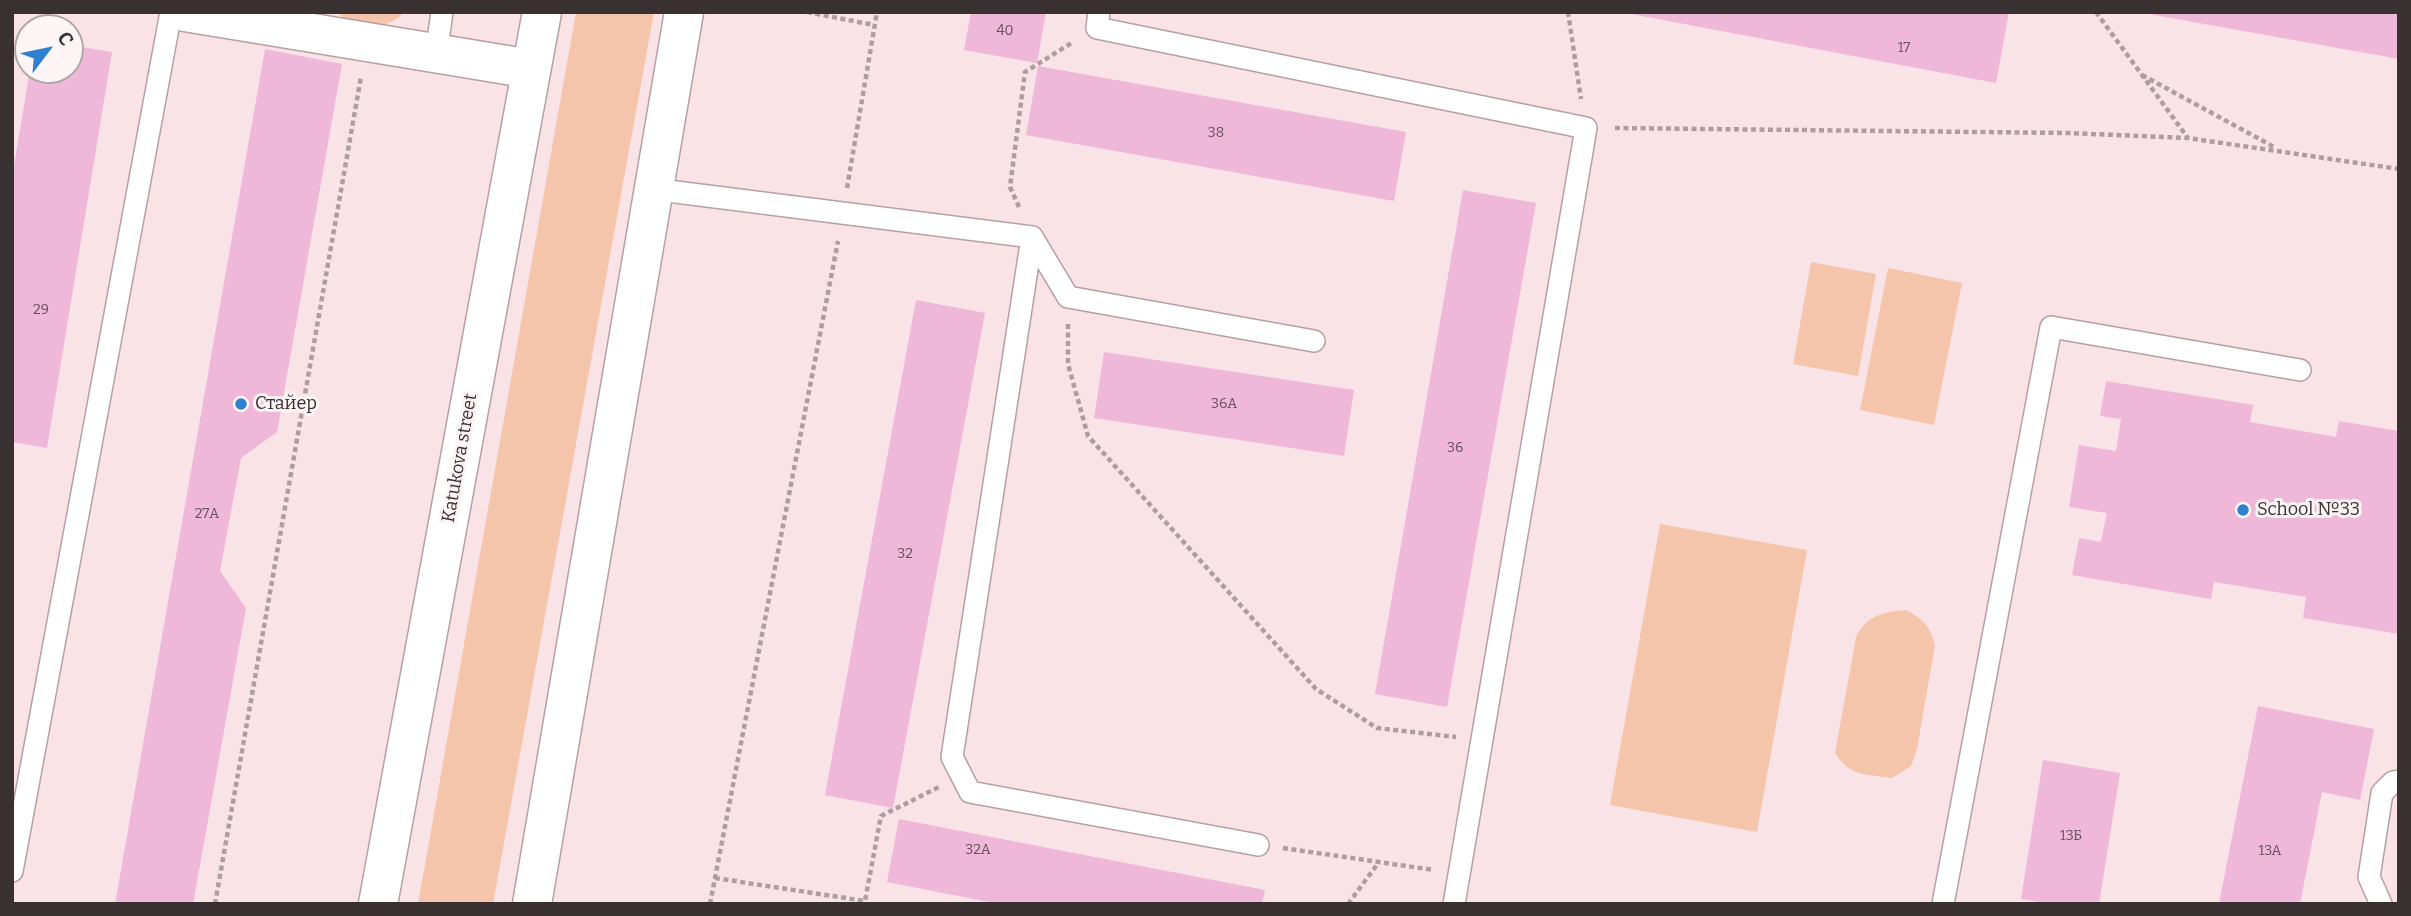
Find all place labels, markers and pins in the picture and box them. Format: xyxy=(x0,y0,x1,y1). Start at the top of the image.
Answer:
place label: Стайер xyxy=(255,393,317,415)
marker: Стайер xyxy=(233,396,249,412)
place label: School №33 xyxy=(2257,499,2360,521)
marker: School №33 xyxy=(2235,502,2251,518)

